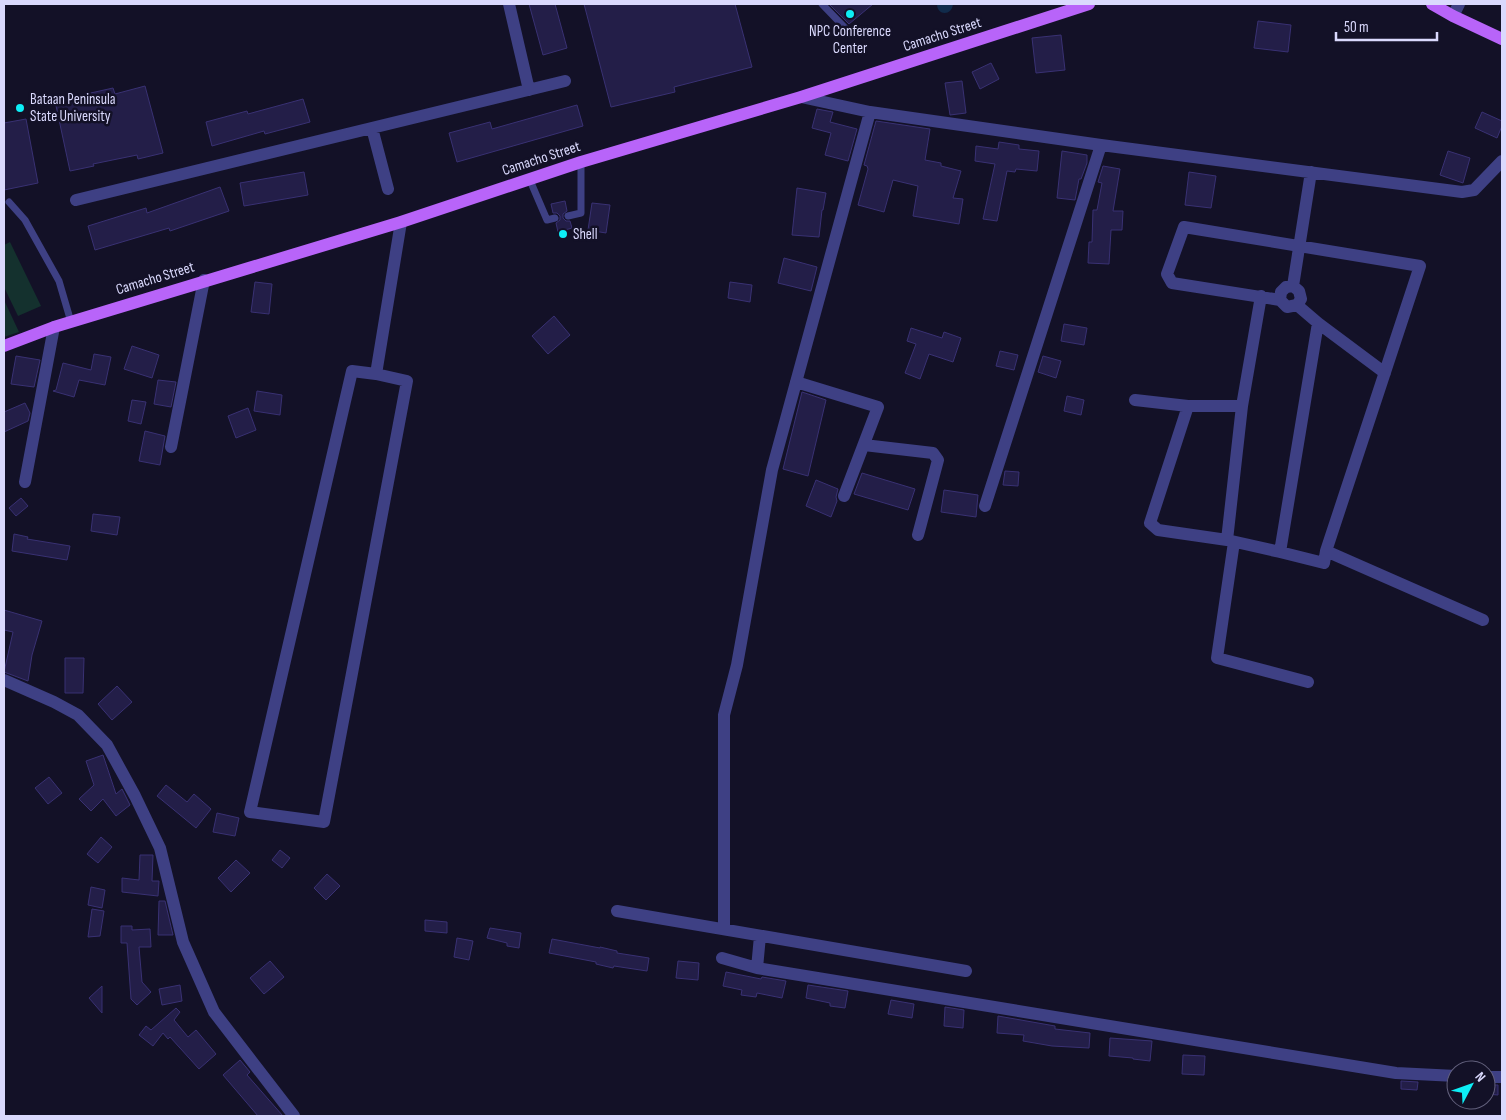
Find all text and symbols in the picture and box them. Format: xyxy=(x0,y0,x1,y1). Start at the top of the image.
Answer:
marker: NPC Conference Center xyxy=(844,8,856,20)
scale bar xyxy=(1336,10,1437,42)
street label: Camacho Street xyxy=(901,13,984,56)
text: 50 m xyxy=(1344,18,1369,37)
place label: NPC Conference Center xyxy=(809,22,891,58)
place label: Bataan Peninsula State University xyxy=(30,90,116,126)
marker: Bataan Peninsula State University xyxy=(14,102,26,114)
street label: Camacho Street xyxy=(500,137,583,180)
place label: Shell xyxy=(573,225,597,244)
marker: Shell xyxy=(557,228,569,240)
street label: Camacho Street xyxy=(114,257,197,299)
north arrow xyxy=(1446,1060,1496,1110)
text: N xyxy=(1472,1068,1489,1085)

